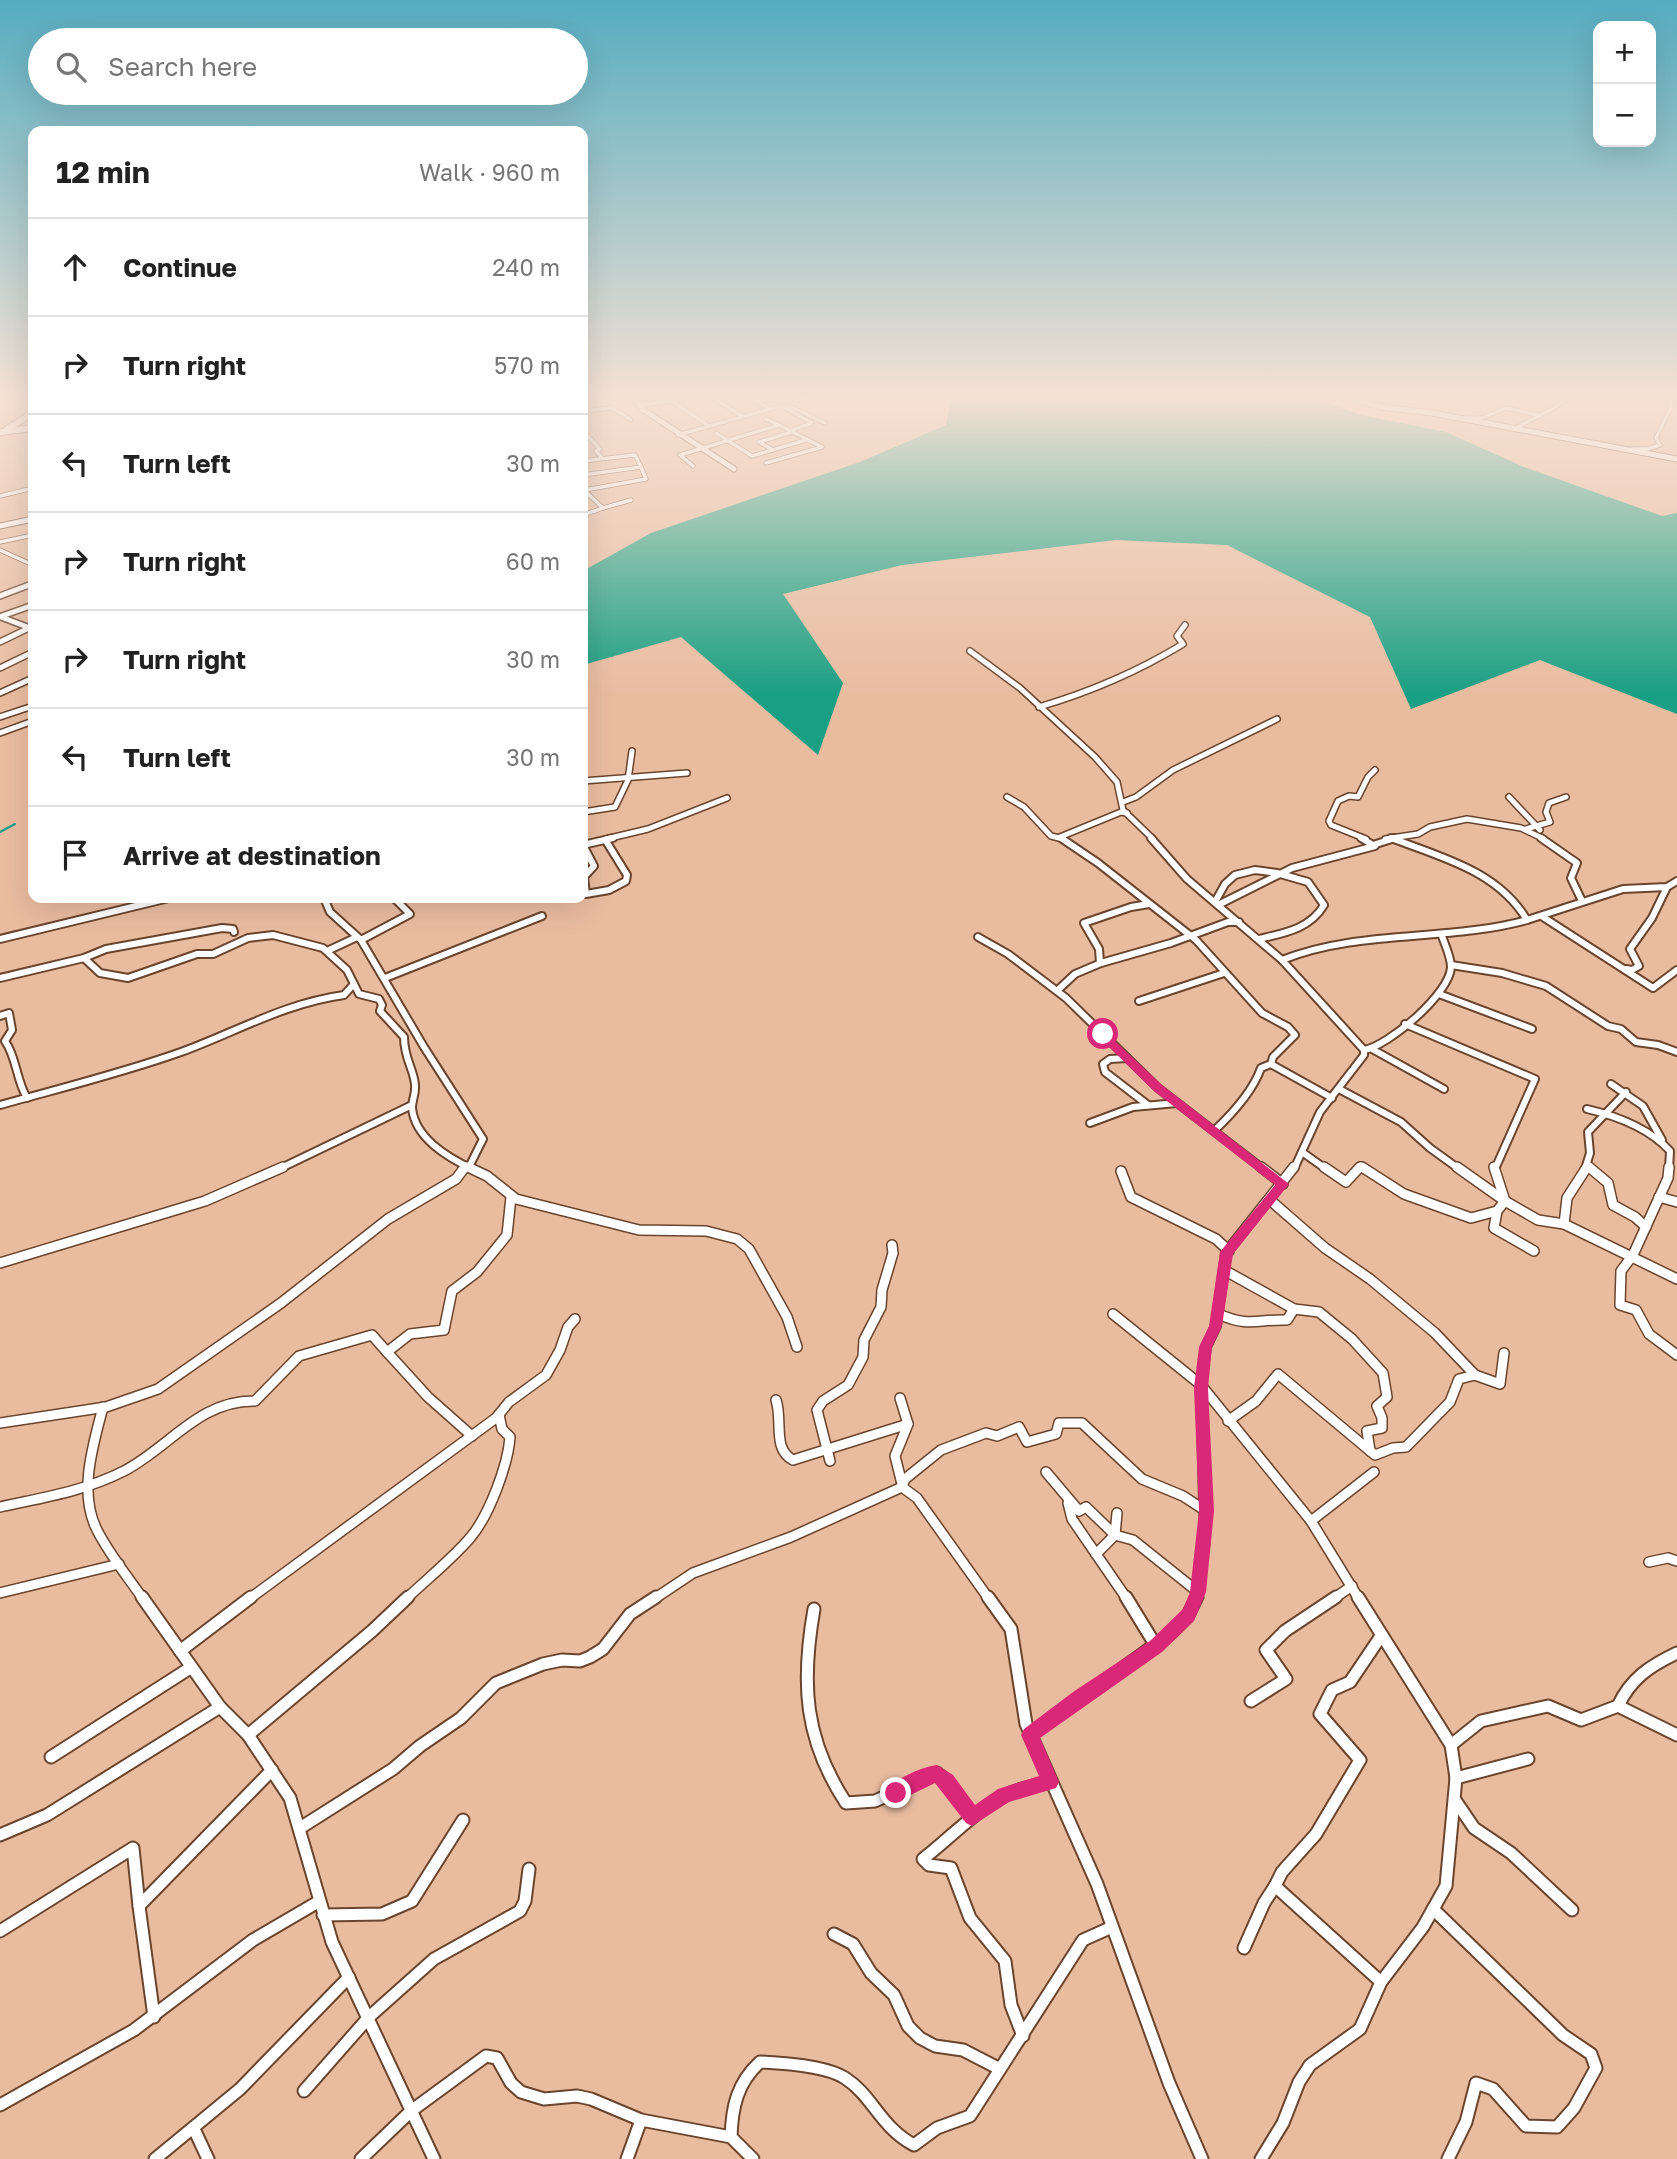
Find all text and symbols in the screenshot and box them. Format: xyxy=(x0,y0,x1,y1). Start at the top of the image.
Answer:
map controls xyxy=(1593,21,1656,147)
button: + xyxy=(1593,21,1656,84)
search box xyxy=(28,28,588,105)
icon: search xyxy=(52,48,90,86)
text: Search here xyxy=(108,51,257,82)
button: − xyxy=(1593,84,1656,147)
text: 12 min xyxy=(56,154,150,190)
text: Walk · 960 m xyxy=(419,158,560,186)
icon: ahead xyxy=(56,248,94,286)
text: Continue xyxy=(123,252,237,283)
text: 240 m xyxy=(492,253,560,281)
icon: right xyxy=(56,346,94,384)
text: Turn right xyxy=(123,350,246,381)
text: 570 m xyxy=(494,351,560,379)
icon: left xyxy=(56,444,94,482)
text: Turn left xyxy=(123,448,231,479)
text: 30 m xyxy=(506,449,560,477)
icon: right xyxy=(56,542,94,580)
text: Turn right xyxy=(123,546,246,577)
text: 60 m xyxy=(506,547,560,575)
icon: right xyxy=(56,640,94,678)
text: Turn right xyxy=(123,644,246,675)
text: 30 m xyxy=(506,645,560,673)
icon: left xyxy=(56,738,94,776)
text: Turn left xyxy=(123,742,231,773)
text: 30 m xyxy=(506,743,560,771)
icon: arrive xyxy=(56,836,94,874)
text: Arrive at destination xyxy=(123,840,381,871)
route start xyxy=(1087,1018,1118,1049)
route end xyxy=(880,1777,911,1808)

